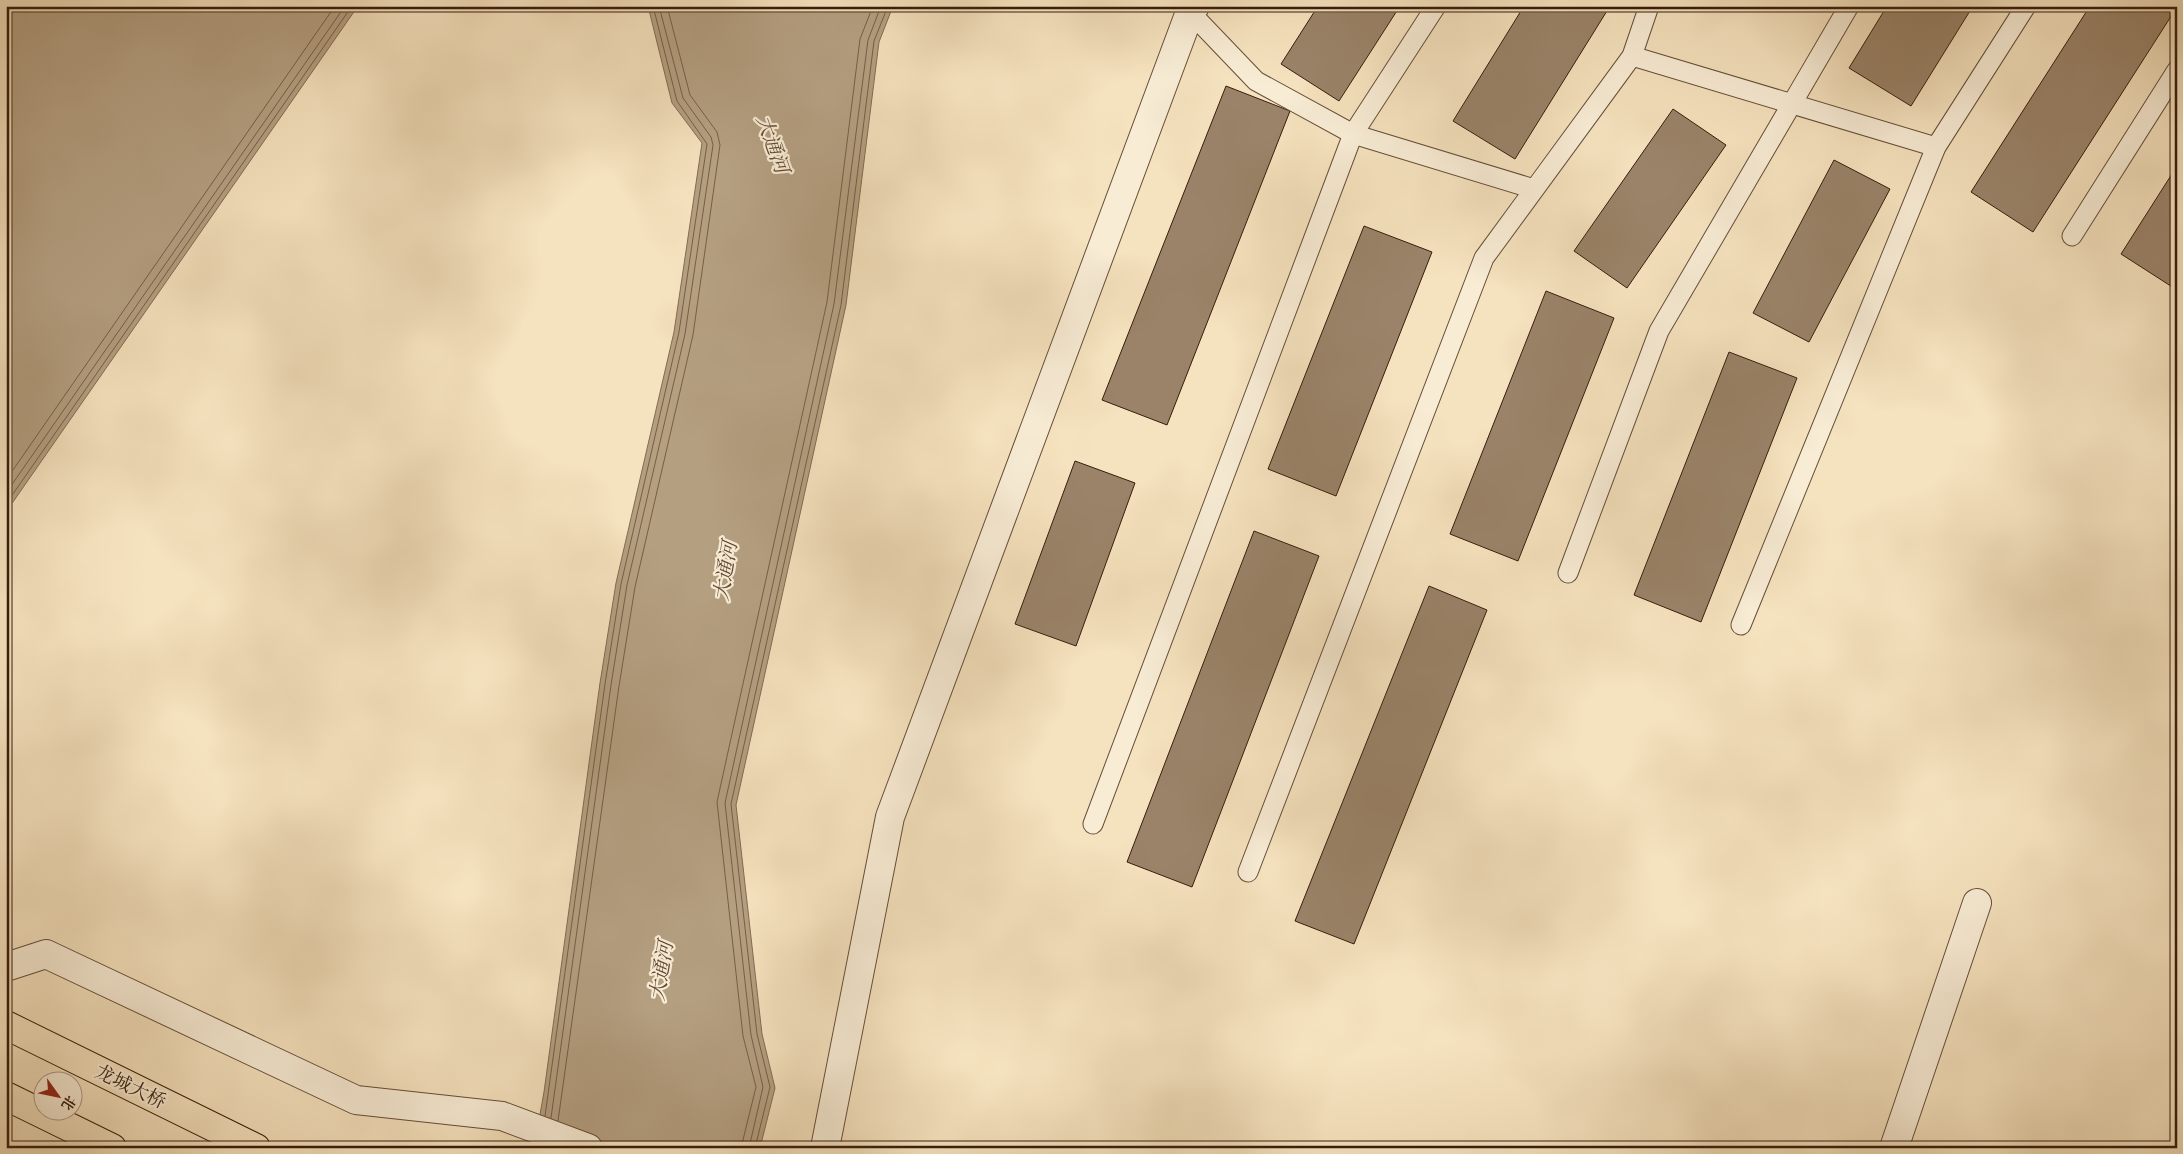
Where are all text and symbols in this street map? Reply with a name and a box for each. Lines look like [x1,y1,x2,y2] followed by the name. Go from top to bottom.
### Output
[750,112,795,180] water label: 大通河
[709,537,744,603] water label: 大通河
[645,937,680,1003] water label: 大通河
[91,1059,170,1114] street label: 龙城大桥
[32,1072,82,1122] north arrow
[57,1092,79,1113] text: 北

